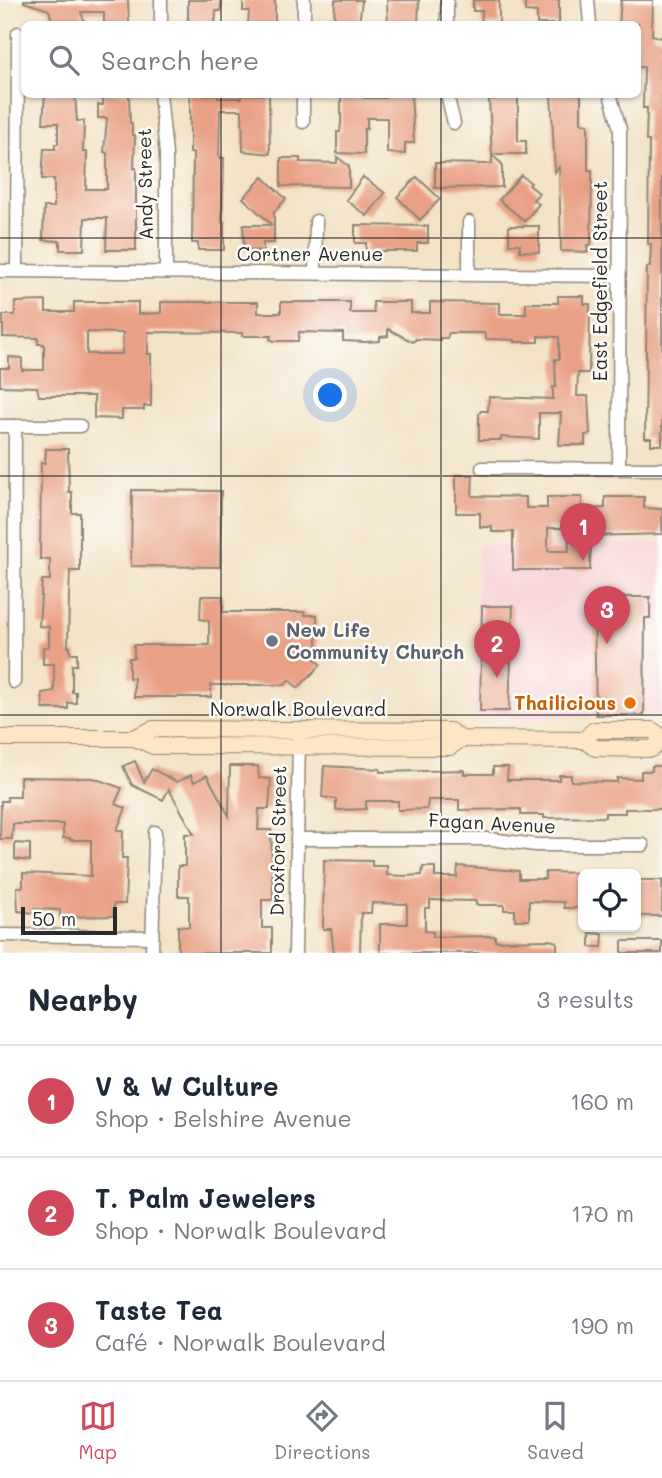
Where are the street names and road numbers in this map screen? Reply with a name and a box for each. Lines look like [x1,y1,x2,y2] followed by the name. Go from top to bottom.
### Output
[131,128,158,240] street label: Andy Street
[587,181,612,381] street label: East Edgefield Street
[237,241,383,266] street label: Cortner Avenue
[210,696,386,721] street label: Norwalk Boulevard
[264,766,291,916] street label: Droxford Street
[428,807,556,838] street label: Fagan Avenue

